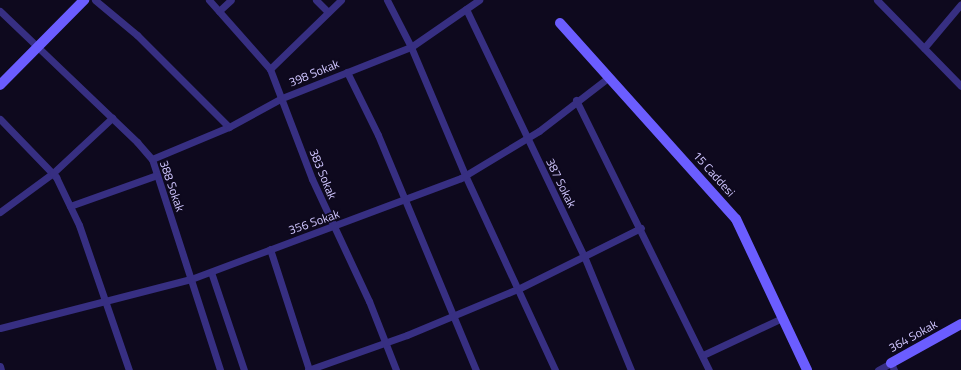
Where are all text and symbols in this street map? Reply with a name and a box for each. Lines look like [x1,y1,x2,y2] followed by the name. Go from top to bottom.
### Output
[287,56,341,90] street label: 398 Sokak
[306,147,340,201] street label: 383 Sokak
[690,149,738,199] street label: 15 Caddesi
[543,156,579,210] street label: 387 Sokak
[157,159,187,213] street label: 388 Sokak
[287,207,341,237] street label: 356 Sokak
[886,317,940,355] street label: 364 Sokak

